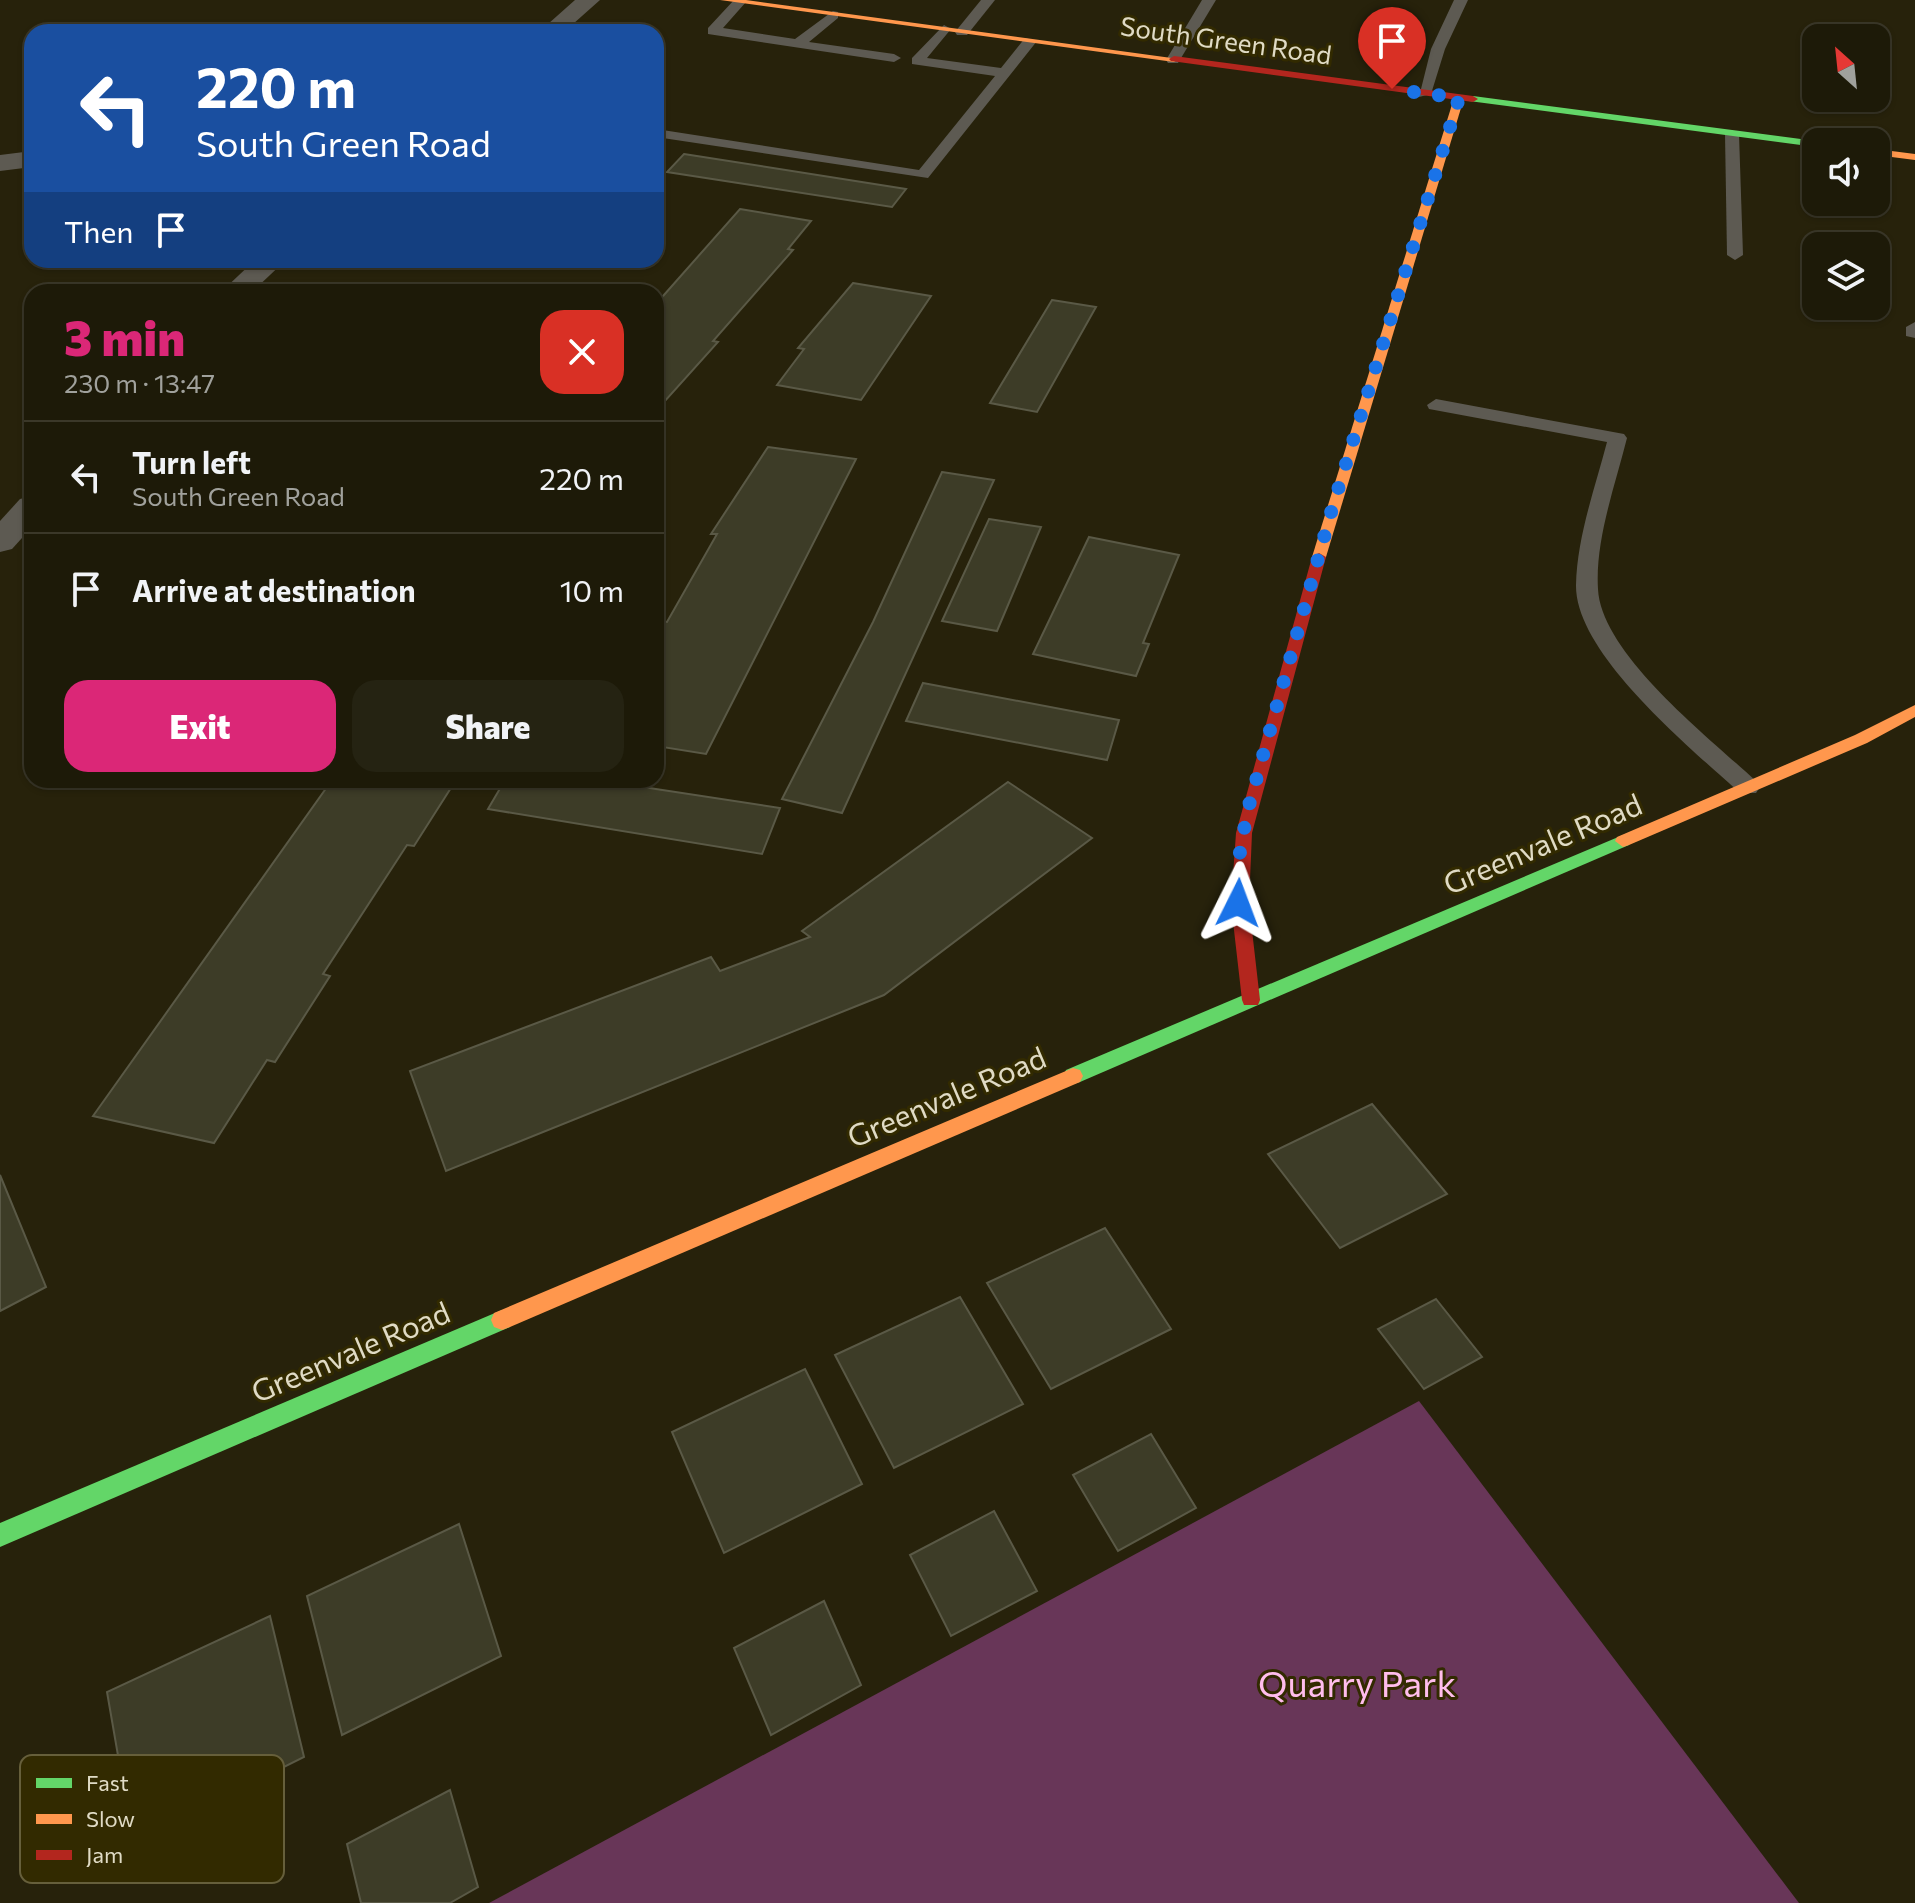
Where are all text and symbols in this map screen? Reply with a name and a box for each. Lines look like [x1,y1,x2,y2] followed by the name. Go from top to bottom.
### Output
[1358,7,1426,89] pin
[1119,9,1334,70] street label: South Green Road
[1370,19,1414,63] icon: arrive
[1802,24,1890,112] north arrow
[1802,24,1890,320] map controls
[196,51,356,120] text: 220 m
[64,56,168,160] icon: left
[196,120,491,164] text: South Green Road
[1802,128,1890,216] button: sound
[149,208,193,252] icon: arrive
[64,212,133,249] text: Then
[1802,232,1890,320] button: layers
[64,307,185,366] text: 3 min
[540,310,624,394] button: close
[64,367,215,398] text: 230 m · 13:47
[132,443,251,480] text: Turn left
[64,455,108,499] icon: left
[539,459,624,496] text: 220 m
[132,480,345,511] text: South Green Road
[64,567,108,611] icon: arrive
[132,571,416,608] text: Arrive at destination
[560,571,624,608] text: 10 m
[64,680,336,772] button: Exit
[352,680,624,772] button: Share
[1437,784,1647,901] street label: Greenvale Road
[1196,861,1280,945] position arrow
[841,1037,1051,1154] street label: Greenvale Road
[245,1292,455,1409] street label: Greenvale Road
[1258,1660,1456,1704] park label: Quarry Park
[20,1755,284,1883] legend
[86,1769,129,1796] text: Fast
[86,1805,135,1832] text: Slow
[86,1841,123,1868] text: Jam

